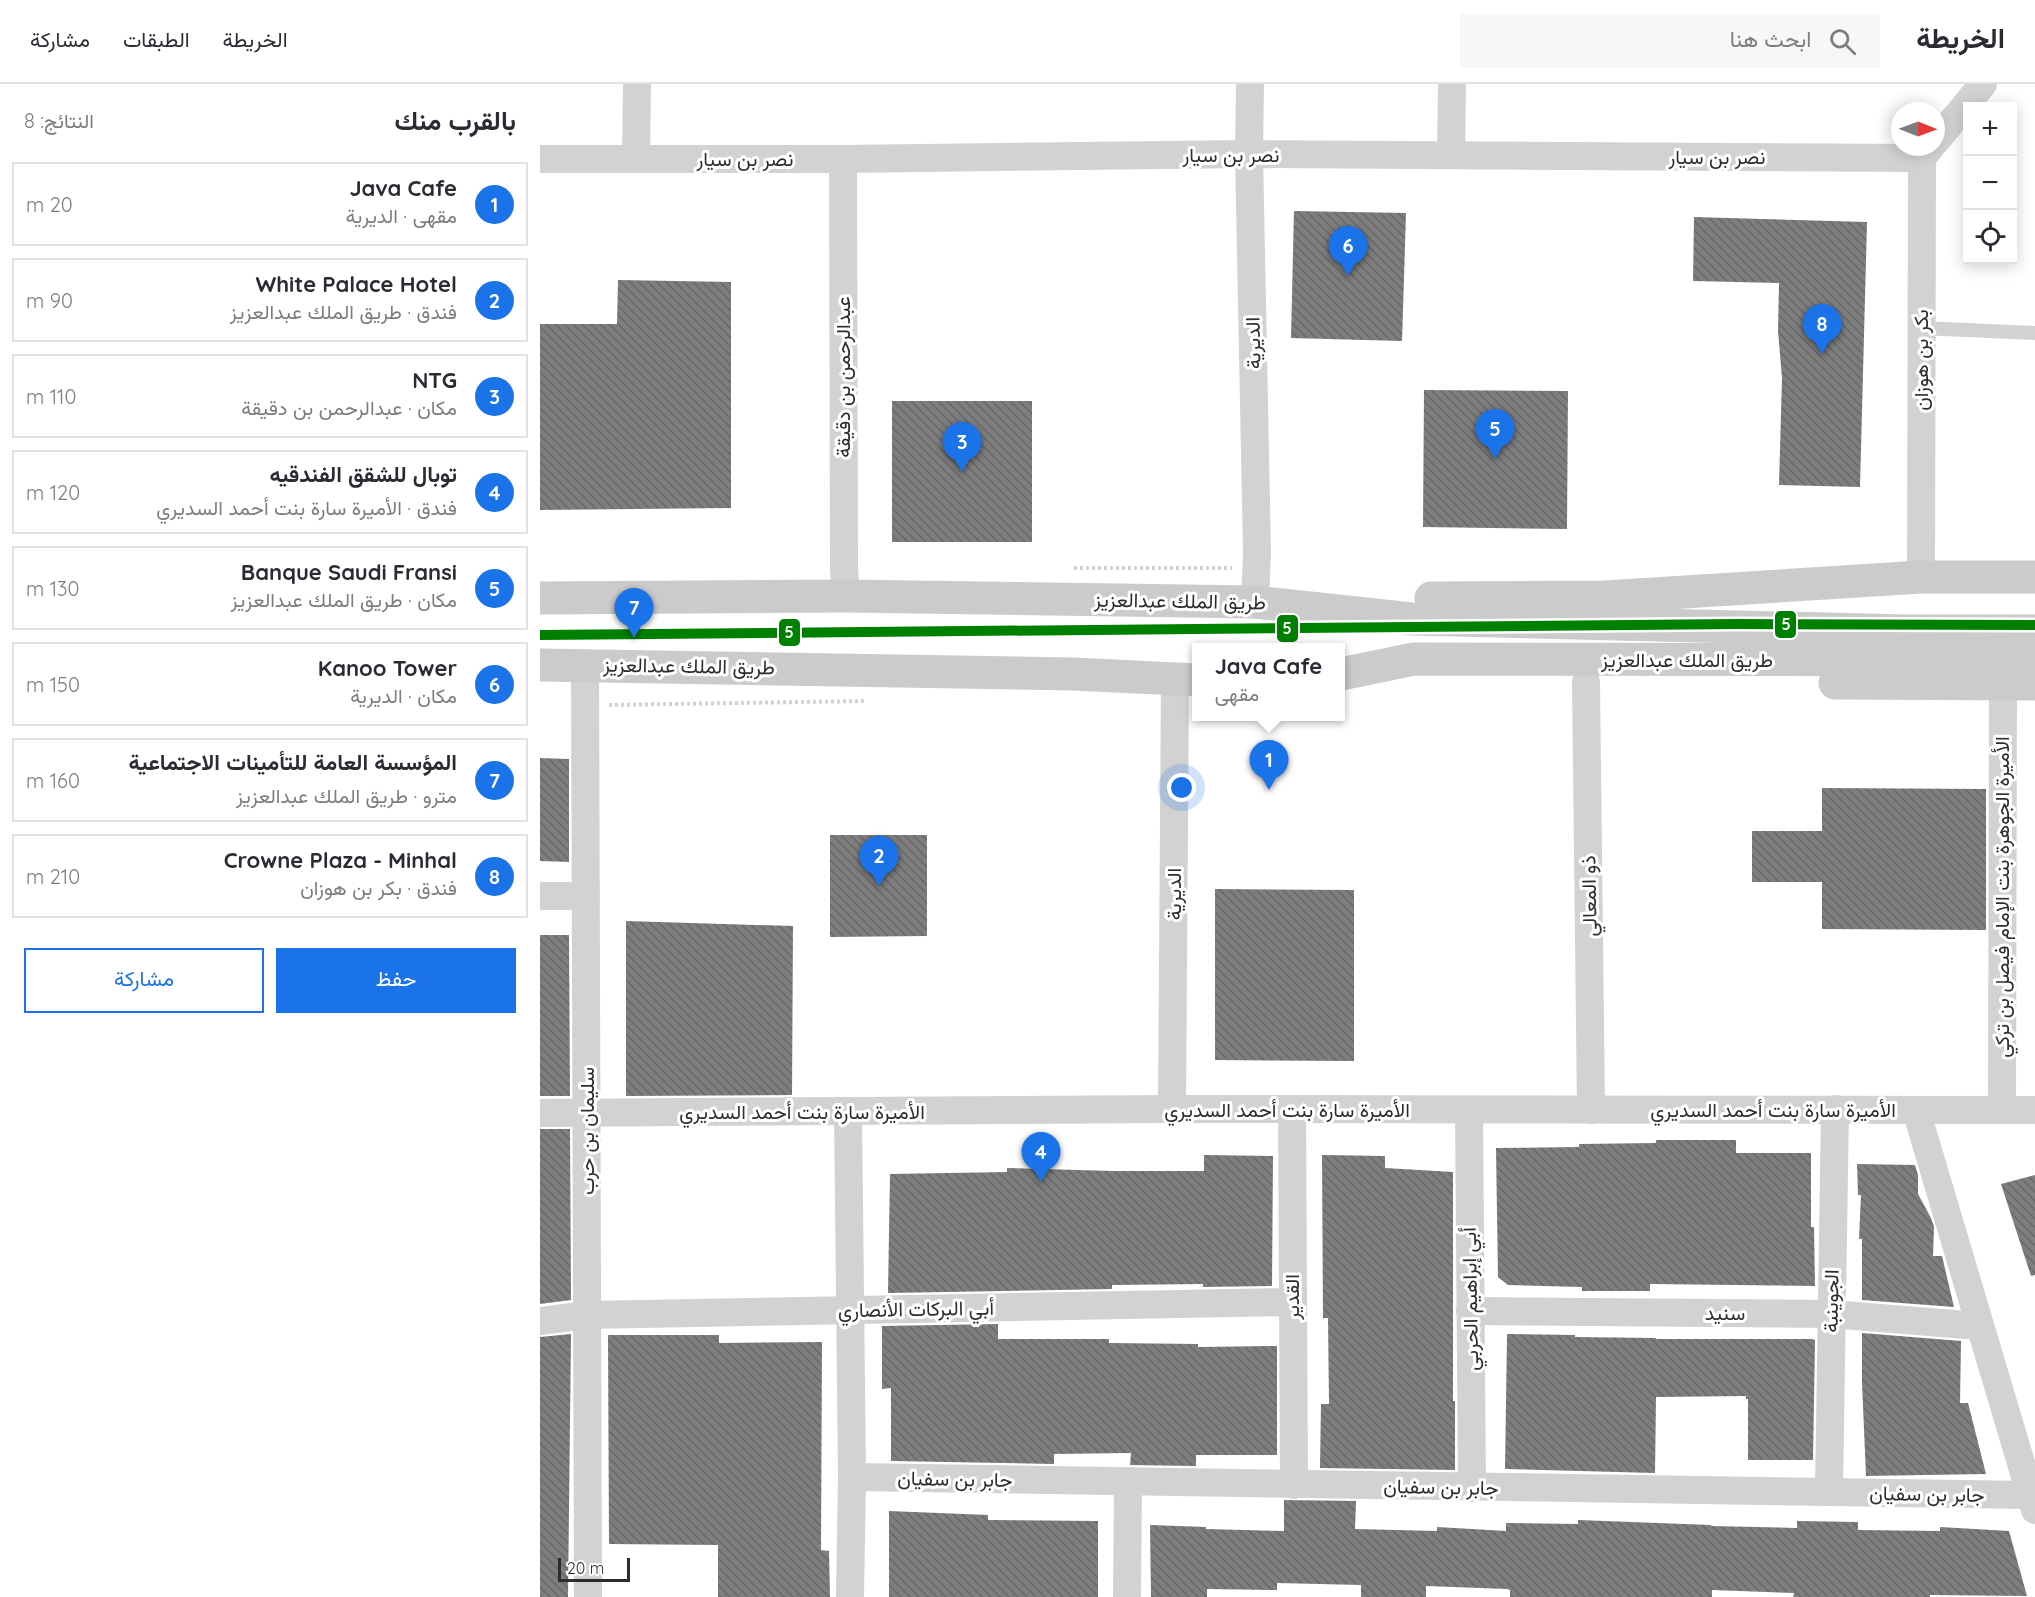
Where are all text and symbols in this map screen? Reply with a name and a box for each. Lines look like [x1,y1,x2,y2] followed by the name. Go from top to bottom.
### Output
[1460,14,1880,68] search box
[1916,20,2005,55] text: الخريطة
[1730,25,1811,53] text: ابحث هنا
[1826,25,1859,58] icon: search
[30,26,90,52] text: مشاركة
[123,26,190,52] text: الطبقات
[223,26,288,52] text: الخريطة
[1891,102,1945,156] north arrow
[1963,102,2017,264] map controls
[1963,102,2017,156] button: +
[395,104,516,137] text: بالقرب منك
[24,108,94,133] text: النتائج: 8
[1182,142,1279,168] street label: نصر بن سيار
[1668,144,1765,170] street label: نصر بن سيار
[696,146,793,172] street label: نصر بن سيار
[1963,156,2017,210] button: −
[349,174,457,202] text: Java Cafe
[26,192,73,217] text: 20 m
[491,192,498,217] text: 1
[346,203,457,228] text: مقهى · الديرية
[1963,210,2017,264] button: locate
[1328,226,1368,276] pin: 6
[255,270,457,298] text: White Palace Hotel
[26,288,73,313] text: 90 m
[489,288,500,313] text: 2
[830,296,856,458] street label: عبدالرحمن بن دقيقة
[230,299,457,324] text: فندق · طريق الملك عبدالعزيز
[1802,304,1842,354] pin: 8
[1908,309,1934,411] street label: بكر بن هوزان
[1240,317,1266,369] street label: الديرية
[412,366,457,394] text: NTG
[26,384,76,409] text: 110 m
[489,384,500,409] text: 3
[241,395,457,420] text: مكان · عبدالرحمن بن دقيقة
[1476,410,1514,459] pin: 5
[942,422,982,472] pin: 3
[269,460,457,488] text: توبال للشقق الفندقيه
[26,480,80,505] text: 120 m
[489,480,500,505] text: 4
[156,495,457,520] text: فندق · الأميرة سارة بنت أحمد السديري
[241,558,457,586] text: Banque Saudi Fransi
[26,576,80,601] text: 130 m
[489,576,500,601] text: 5
[1093,586,1266,615] street label: طريق الملك عبدالعزيز
[231,587,457,612] text: مكان · طريق الملك عبدالعزيز
[614,588,653,638] pin: 7
[1774,610,1797,639] line badge: 5
[1276,614,1299,643] line badge: 5
[1781,614,1791,634] text: 5
[778,618,801,647] line badge: 5
[1282,618,1292,638] text: 5
[784,622,794,642] text: 5
[1192,643,1345,721] popup
[1600,647,1773,673] street label: طريق الملك عبدالعزيز
[602,651,775,680] street label: طريق الملك عبدالعزيز
[1215,652,1322,680] text: Java Cafe
[318,654,457,682] text: Kanoo Tower
[26,672,80,697] text: 150 m
[489,672,500,697] text: 6
[1215,681,1259,706] text: مقهى
[350,683,457,708] text: مكان · الديرية
[1989,736,2019,1058] street label: الأميرة الجوهرة بنت الإمام فيصل بن تركي
[1250,740,1288,790] pin: 1
[129,748,457,776] text: المؤسسة العامة للتأمينات الاجتماعية
[26,768,80,793] text: 160 m
[489,768,500,793] text: 7
[1167,773,1196,802] your location
[236,783,457,808] text: مترو · طريق الملك عبدالعزيز
[860,836,898,886] pin: 2
[224,846,457,874] text: Crowne Plaza - Minhal
[1575,855,1607,937] street label: ذو المعالي
[26,864,80,889] text: 210 m
[489,864,500,889] text: 8
[1161,868,1187,920] street label: الديرية
[300,875,457,900] text: فندق · بكر بن هوزان
[24,948,264,1013] button: مشاركة
[276,948,516,1013] button: حفظ
[574,1067,600,1195] street label: سليمان بن حرب
[1164,1097,1410,1127] street label: الأميرة سارة بنت أحمد السديري
[1650,1097,1896,1127] street label: الأميرة سارة بنت أحمد السديري
[679,1099,925,1129] street label: الأميرة سارة بنت أحمد السديري
[1022,1132,1060,1182] pin: 4
[1456,1227,1488,1371] street label: أبي إبراهيم الحربي
[1817,1269,1845,1333] street label: الجوينبة
[1279,1274,1305,1321] street label: القدير
[838,1295,995,1327] street label: أبي البركات الأنصاري
[1705,1300,1745,1325] street label: سنيد
[897,1465,1013,1493] street label: جابر بن سفيان
[1383,1473,1499,1501] street label: جابر بن سفيان
[1869,1480,1985,1508] street label: جابر بن سفيان
[558,1555,630,1582] scale bar
[567,1558,604,1578] text: 20 m

